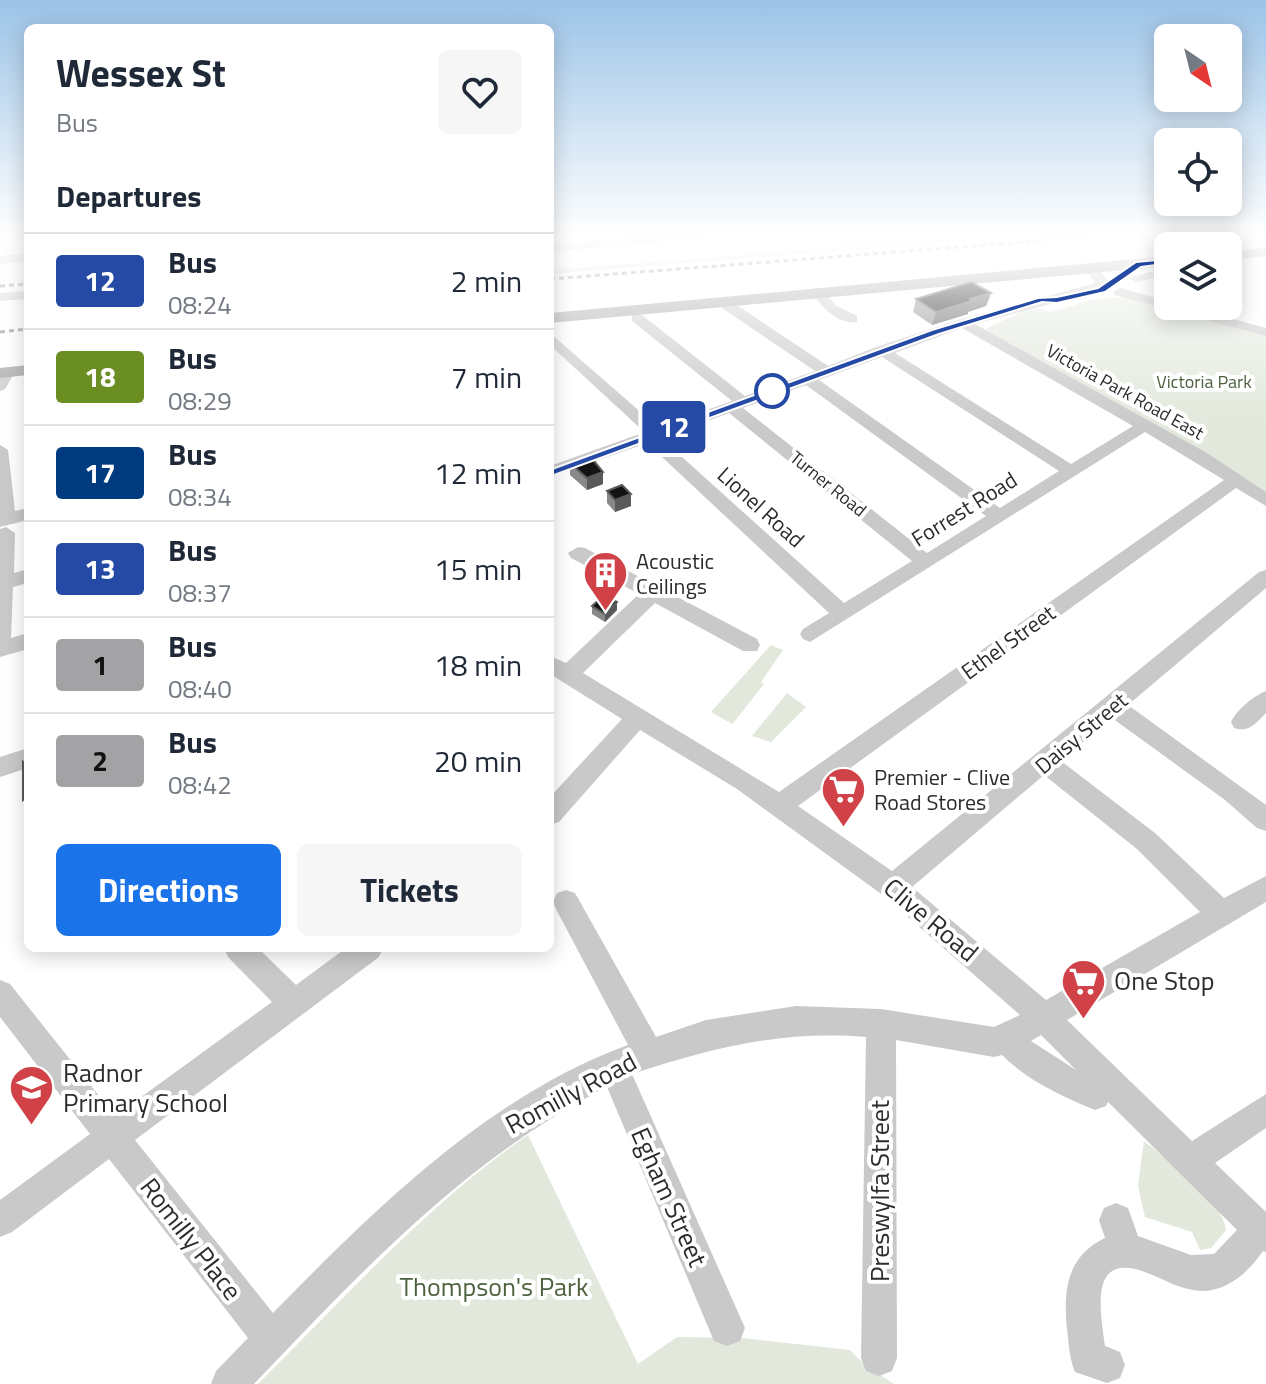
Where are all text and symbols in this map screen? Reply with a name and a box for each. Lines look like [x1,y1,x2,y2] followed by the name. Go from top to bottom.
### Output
[1154,24,1242,112] north arrow
[1154,24,1242,320] map controls
[56,44,226,102] text: Wessex St
[438,50,522,134] button: heart
[56,103,98,142] text: Bus
[1154,128,1242,216] button: locate
[56,173,201,219] text: Departures
[1154,232,1242,320] button: layers
[168,239,217,285] text: Bus
[451,258,522,304] text: 2 min
[84,259,116,302] text: 12
[168,285,232,324] text: 08:24
[168,335,217,381] text: Bus
[1042,337,1209,446] street label: Victoria Park Road East
[451,354,522,400] text: 7 min
[84,355,116,398] text: 18
[1156,368,1252,395] park label: Victoria Park
[755,374,789,408] unlabelled marker
[168,381,232,420] text: 08:29
[638,401,710,453] line badge: 12
[658,405,690,448] text: 12
[168,431,217,477] text: Bus
[784,444,872,523] street label: Turner Road
[434,450,522,496] text: 12 min
[84,451,116,494] text: 17
[710,458,812,556] street label: Lionel Road
[904,463,1024,555] street label: Forrest Road
[168,477,232,516] text: 08:34
[168,527,217,573] text: Bus
[636,544,714,603] place label: Acoustic Ceilings
[434,546,522,592] text: 15 min
[84,547,116,590] text: 13
[581,550,629,613] building icon: Acoustic Ceilings
[168,573,232,612] text: 08:37
[954,596,1062,688] street label: Ethel Street
[168,623,217,669] text: Bus
[434,642,522,688] text: 18 min
[92,643,108,686] text: 1
[168,669,232,708] text: 08:40
[1027,684,1135,782] street label: Daisy Street
[168,719,217,765] text: Bus
[434,738,522,784] text: 20 min
[92,739,108,782] text: 2
[874,760,1010,819] place label: Premier - Clive Road Stores
[168,765,232,804] text: 08:42
[819,766,867,829] supermarket icon: Premier - Clive Road Stores
[56,844,281,936] button: Directions
[297,844,522,936] button: Tickets
[875,868,987,971] street label: Clive Road
[1059,957,1107,1020] supermarket icon: One Stop
[1114,961,1214,1000] place label: One Stop
[498,1042,643,1143] street label: Romilly Road
[63,1053,228,1122] place label: Radnor Primary School
[8,1064,56,1127] school or university icon: Radnor Primary School
[860,1100,899,1282] street label: Preswylfa Street
[621,1121,718,1273] street label: Egham Street
[131,1169,252,1308] street label: Romilly Place
[399,1267,589,1306] park label: Thompson's Park

